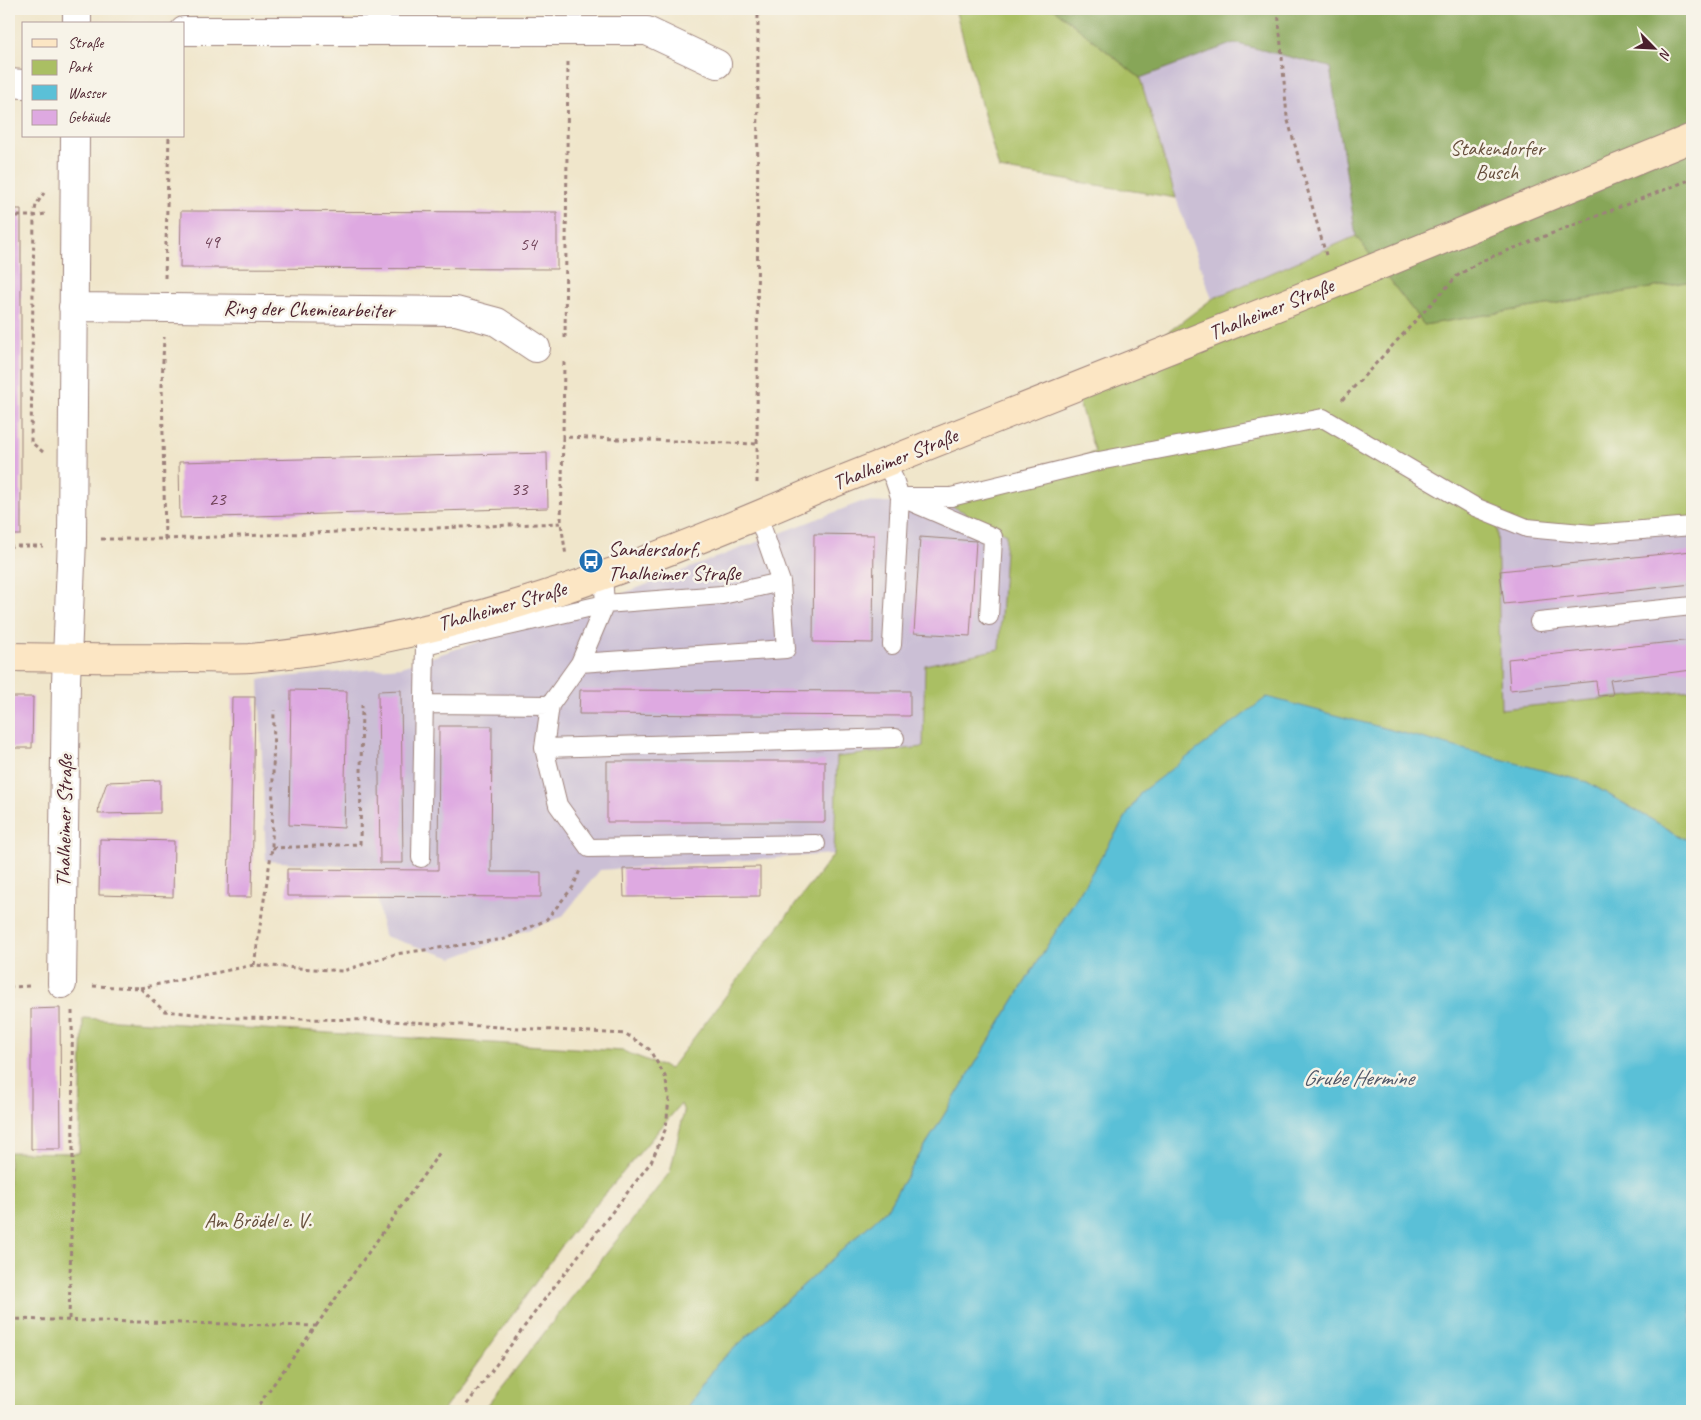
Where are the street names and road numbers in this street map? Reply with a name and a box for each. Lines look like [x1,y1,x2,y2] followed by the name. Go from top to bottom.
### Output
[1205,271,1339,346] street label: Thalheimer Straße
[223,295,397,324] street label: Ring der Chemiearbeiter
[829,421,963,496] street label: Thalheimer Straße
[435,575,571,637] street label: Thalheimer Straße
[50,752,78,887] street label: Thalheimer Straße

